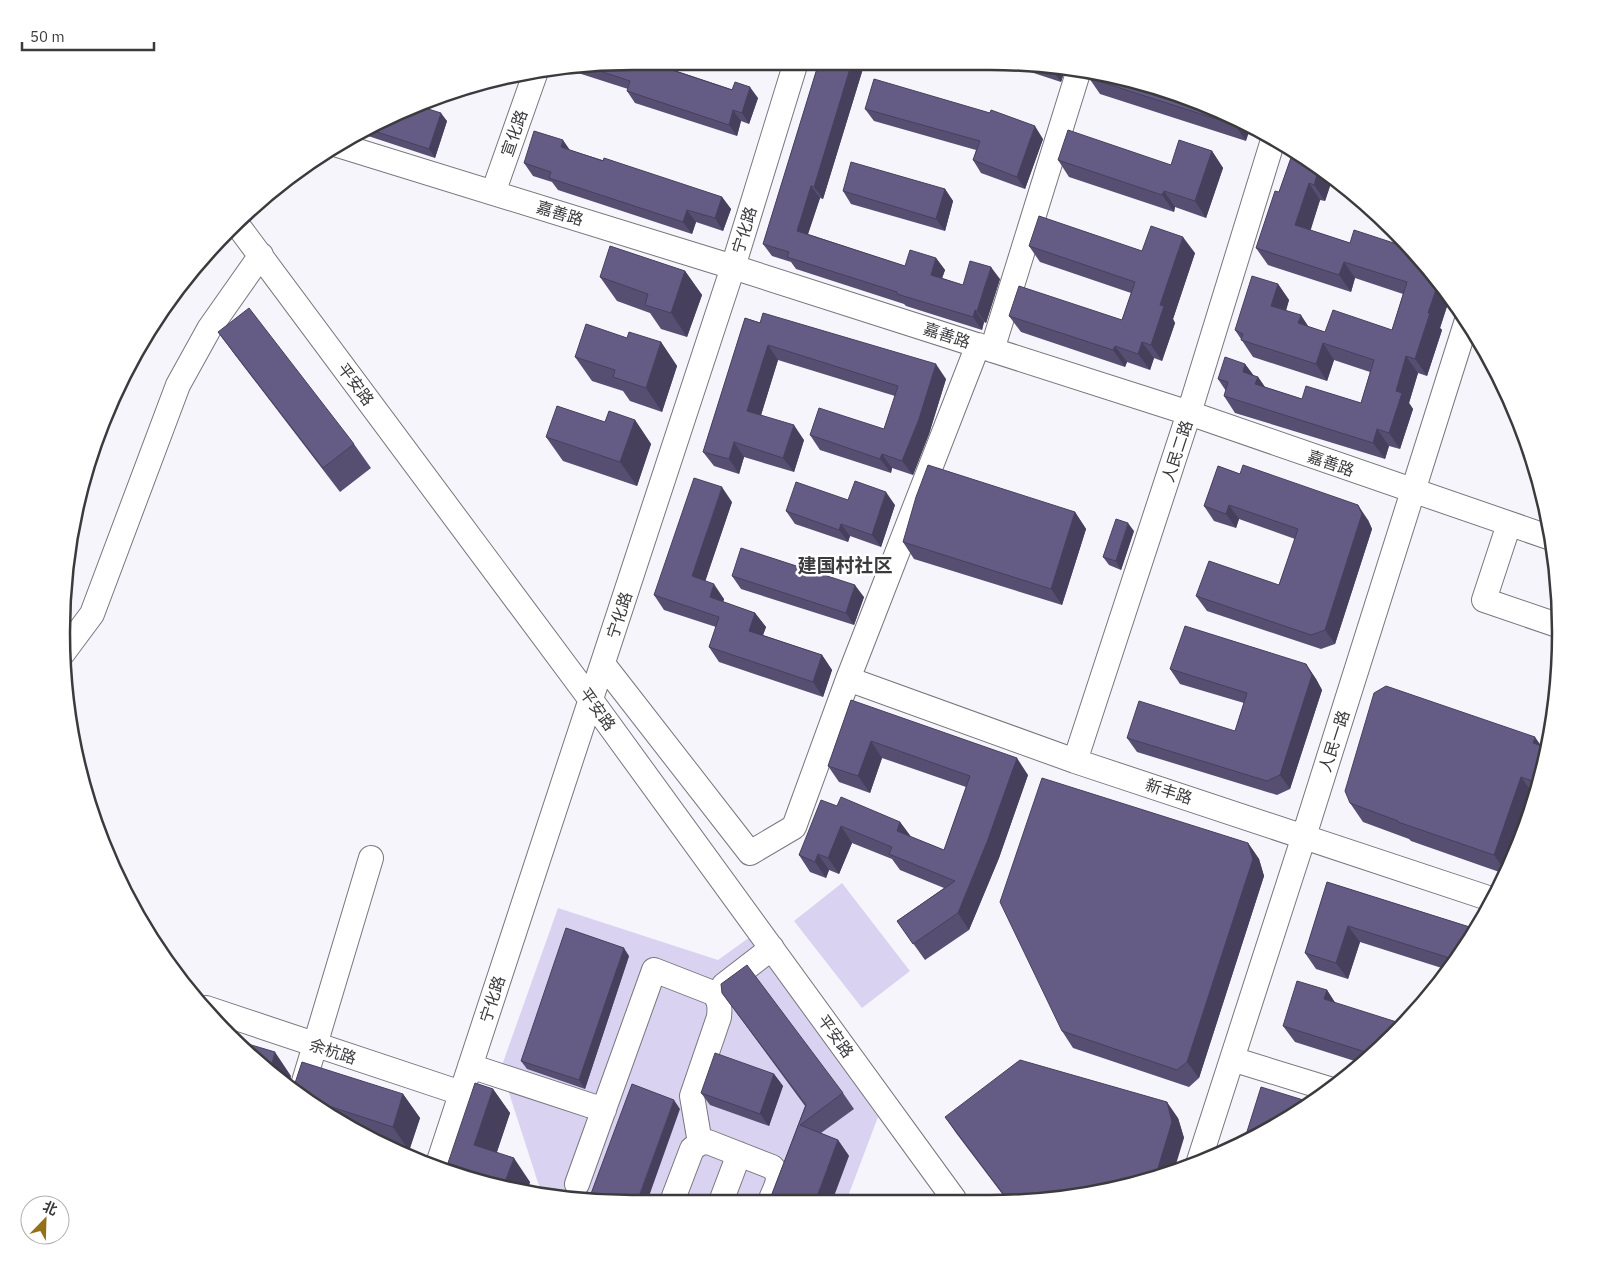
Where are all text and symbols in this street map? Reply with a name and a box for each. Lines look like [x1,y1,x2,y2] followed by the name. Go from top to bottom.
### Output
[22,20,155,52] scale bar
[30,27,65,46] text: 50 m
[497,107,531,159] street label: 宣化路
[534,196,586,230] street label: 嘉善路
[727,204,761,256] street label: 宁化路
[921,318,973,352] street label: 嘉善路
[334,359,378,409] street label: 平安路
[1158,417,1196,485] street label: 人民二路
[1305,446,1357,480] street label: 嘉善路
[797,553,893,577] district label: 建国村社区
[602,589,636,641] street label: 宁化路
[576,684,620,734] street label: 平安路
[1315,707,1353,775] street label: 人民一路
[1143,774,1195,808] street label: 新丰路
[475,973,509,1025] street label: 宁化路
[814,1011,858,1061] street label: 平安路
[307,1034,359,1068] street label: 余杭路
[20,1195,70,1245] north arrow
[40,1197,60,1219] text: 北

